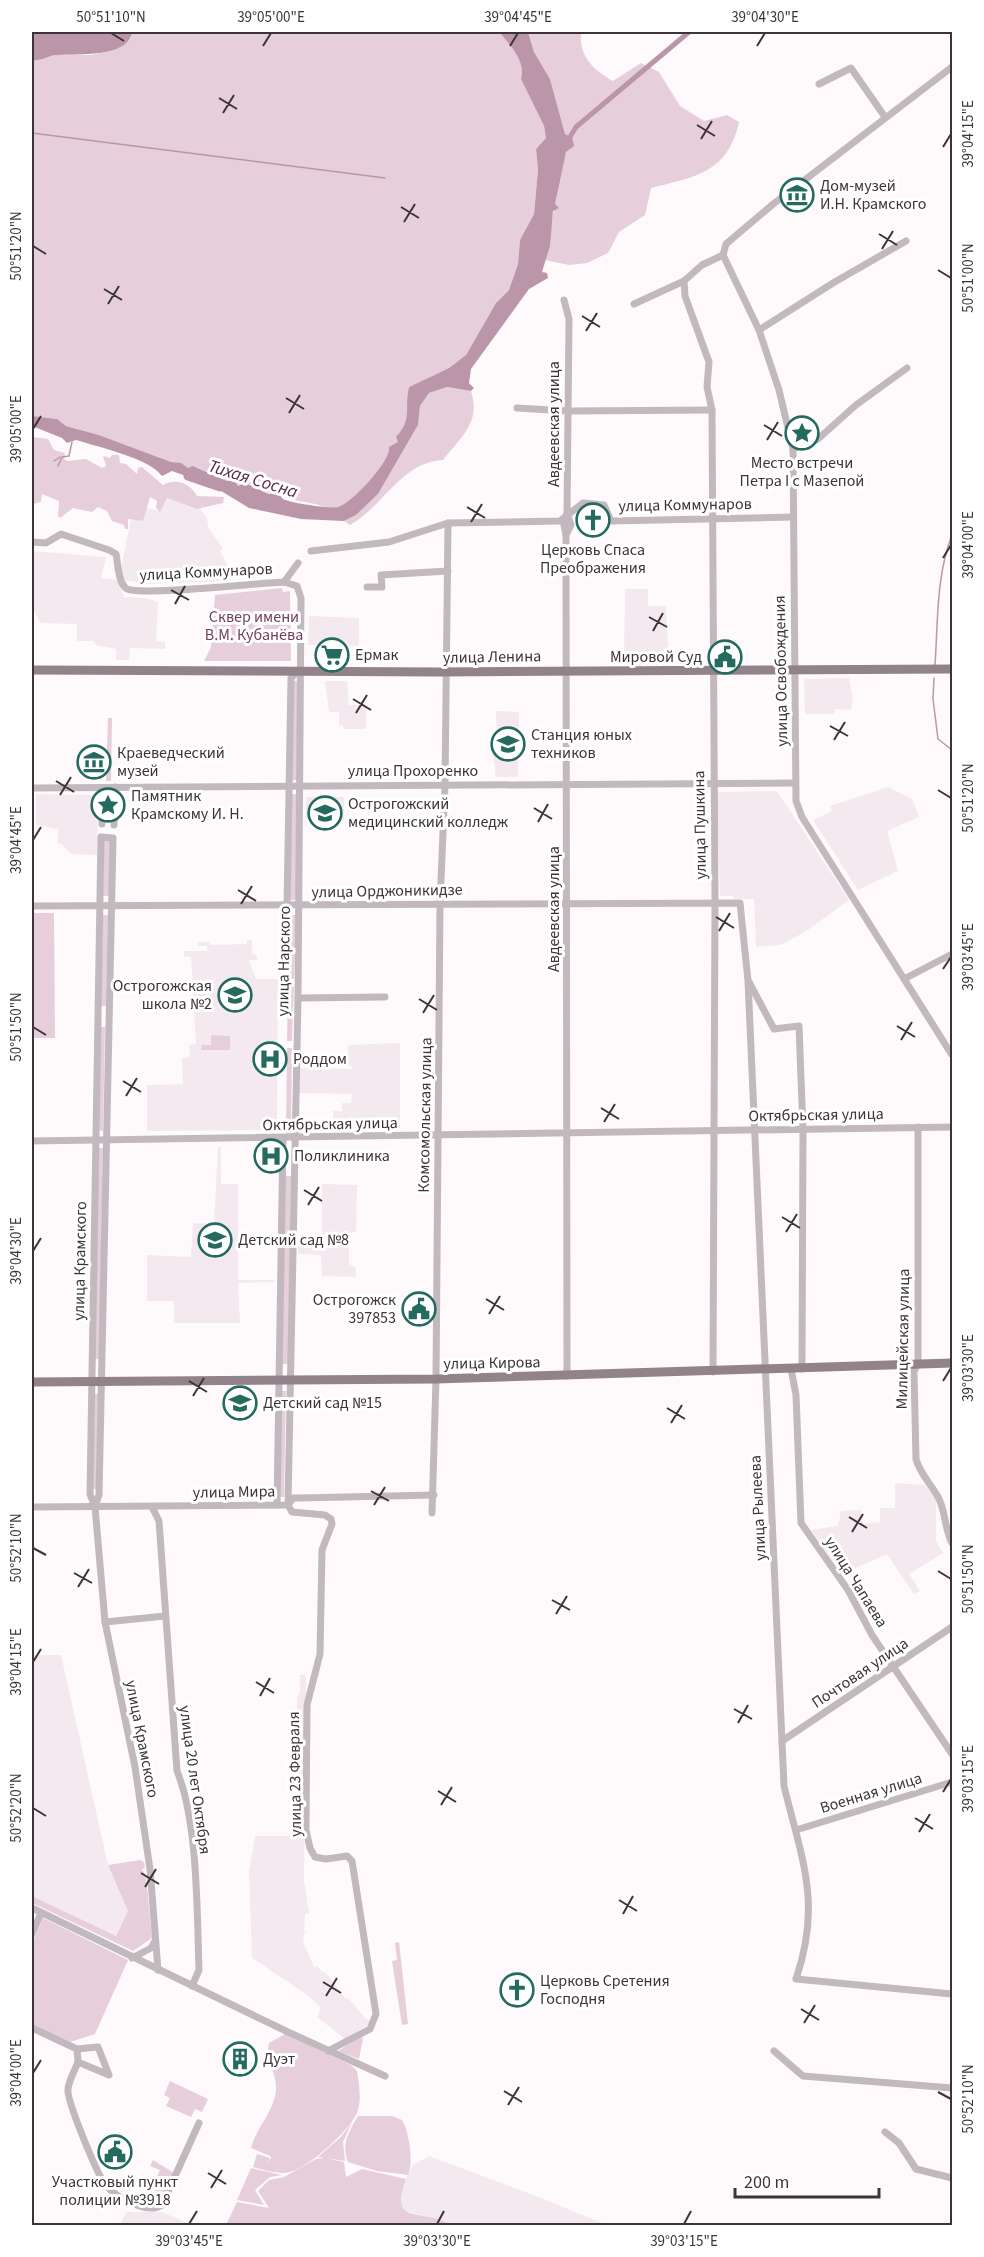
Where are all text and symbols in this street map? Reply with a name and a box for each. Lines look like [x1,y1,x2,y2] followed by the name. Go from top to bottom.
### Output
[76,7,146,28] text: 50°51'10"N
[237,7,305,28] text: 39°05'00"E
[484,7,552,28] text: 39°04'45"E
[731,7,799,28] text: 39°04'30"E
[958,100,979,168] text: 39°04'15"E
[820,175,926,215] place label: Дом-музей И.Н. Крамского
[779,177,815,213] museum icon: Дом-музей И.Н. Крамского
[6,211,27,281] text: 50°51'20"N
[958,243,979,313] text: 50°51'00"N
[543,361,565,487] street label: Авдеевская улица
[6,395,27,463] text: 39°05'00"E
[784,415,820,451] place icon: Место встречи Петра I с Мазепой
[740,452,864,492] place label: Место встречи Петра I с Мазепой
[205,454,301,505] water label: Тихая Сосна
[618,493,752,517] street label: улица Коммунаров
[575,502,611,538] church icon: Церковь Спаса Преображения
[958,511,979,579] text: 39°04'00"E
[540,539,646,579] place label: Церковь Спаса Преображения
[139,558,273,586] street label: улица Коммунаров
[769,595,793,747] street label: улица Освобождения
[205,606,303,646] park label: Сквер имени В.М. Кубанёва
[314,637,350,673] supermarket icon: Ермак
[707,639,743,675] public building icon: Мировой Суд
[355,644,399,666] place label: Ермак
[443,645,541,669] street label: улица Ленина
[610,646,702,668] place label: Мировой Суд
[531,724,632,764] place label: Станция юных техников
[490,726,526,762] school or university icon: Станция юных техников
[117,742,225,782] place label: Краеведческий музей
[76,744,112,780] museum icon: Краеведческий музей
[348,760,478,782] street label: улица Прохоренко
[958,763,979,833] text: 50°51'20"N
[688,770,712,880] street label: улица Пушкина
[131,785,244,825] place label: Памятник Крамскому И. Н.
[90,787,126,823] place icon: Памятник Крамскому И. Н.
[348,793,508,833] place label: Острогожский медицинский колледж
[307,795,343,831] school or university icon: Острогожский медицинский колледж
[6,806,27,874] text: 39°04'45"E
[543,846,565,972] street label: Авдеевская улица
[311,879,463,903] street label: улица Орджоникидзе
[272,905,296,1017] street label: улица Нарского
[958,923,979,991] text: 39°03'45"E
[113,975,212,1015] place label: Острогожская школа №2
[217,977,253,1013] school or university icon: Острогожская школа №2
[6,992,27,1062] text: 50°51'50"N
[413,1037,437,1193] street label: Комсомольская улица
[252,1041,288,1077] hospital icon: Роддом
[293,1048,347,1070] place label: Роддом
[748,1103,884,1127] street label: Октябрьская улица
[262,1112,398,1136] street label: Октябрьская улица
[253,1138,289,1174] hospital icon: Поликлиника
[294,1145,390,1167] place label: Поликлиника
[68,1201,92,1321] street label: улица Крамского
[6,1217,27,1285] text: 39°04'30"E
[197,1222,233,1258] school or university icon: Детский сад №8
[238,1229,349,1251] place label: Детский сад №8
[891,1269,915,1409] street label: Милицейская улица
[313,1289,396,1329] place label: Острогожск 397853
[401,1291,437,1327] public building icon: Острогожск 397853
[958,1334,979,1402] text: 39°03'30"E
[443,1351,541,1375] street label: улица Кирова
[222,1385,258,1421] school or university icon: Детский сад №15
[263,1392,382,1414] place label: Детский сад №15
[744,1455,772,1561] street label: улица Рылеева
[193,1480,275,1504] street label: улица Мира
[6,1513,27,1583] text: 50°52'10"N
[819,1532,893,1632] street label: улица Чапаева
[958,1544,979,1614] text: 50°51'50"N
[6,1628,27,1696] text: 39°04'15"E
[807,1632,913,1714] street label: Почтовая улица
[120,1678,164,1800] street label: улица Крамского
[174,1704,216,1856] street label: улица 20 лет Октября
[283,1711,307,1837] street label: улица 23 Февраля
[958,1745,979,1813] text: 39°03'15"E
[817,1767,925,1819] street label: Военная улица
[6,1773,27,1843] text: 50°52'20"N
[540,1970,670,2010] place label: Церковь Сретения Господня
[499,1972,535,2008] church icon: Церковь Сретения Господня
[6,2039,27,2107] text: 39°04'00"E
[222,2041,258,2077] building icon: Дуэт
[263,2048,295,2070] place label: Дуэт
[958,2064,979,2134] text: 50°52'10"N
[97,2134,133,2170] public building icon: Участковый пункт полиции №3918
[735,2161,879,2199] scale bar
[744,2170,789,2195] text: 200 m
[52,2171,178,2211] place label: Участковый пункт полиции №3918
[155,2231,223,2252] text: 39°03'45"E
[403,2231,471,2252] text: 39°03'30"E
[650,2231,718,2252] text: 39°03'15"E

